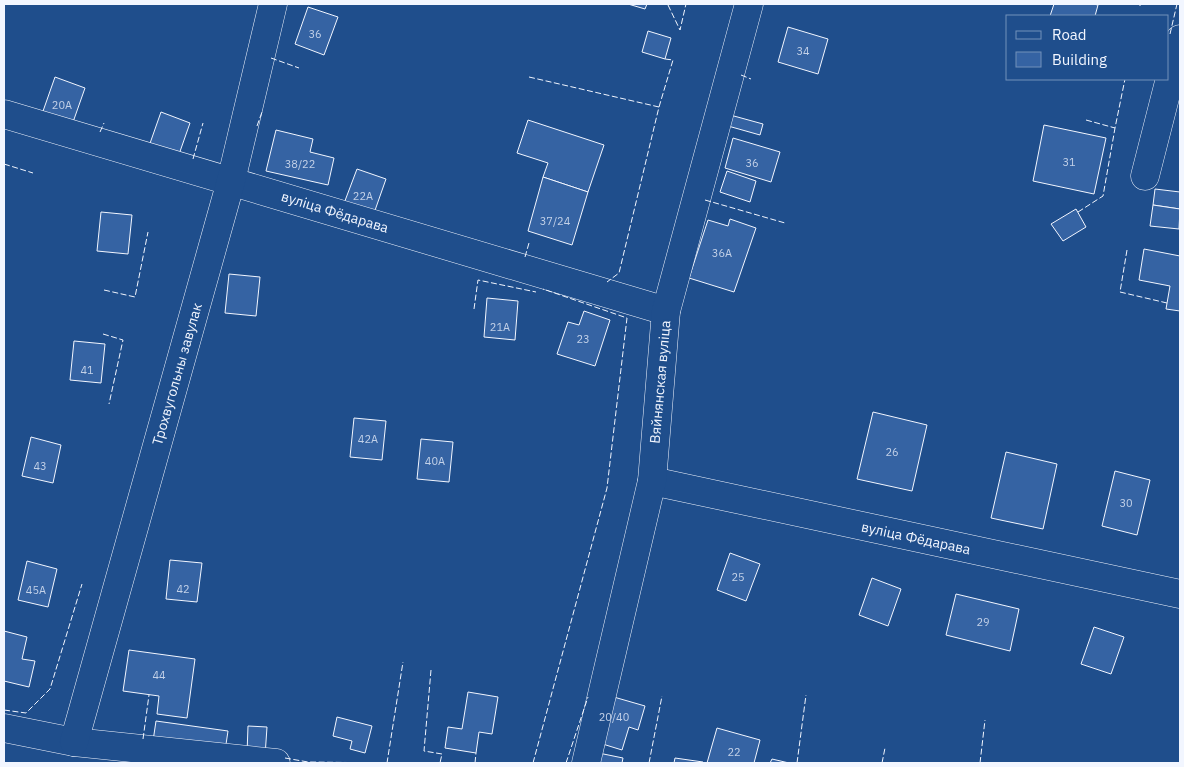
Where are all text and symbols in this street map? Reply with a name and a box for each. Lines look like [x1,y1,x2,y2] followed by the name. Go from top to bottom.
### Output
[1006,15,1169,80] legend
[1052,25,1087,44] text: Road
[308,27,322,41] house number: 36
[796,44,810,58] house number: 34
[1052,50,1107,69] text: Building
[52,98,72,112] house number: 20А
[1062,155,1076,169] house number: 31
[745,156,759,170] house number: 36
[285,157,315,171] house number: 38/22
[279,187,391,237] street label: вуліца Фёдарава
[353,189,373,203] house number: 22А
[540,214,571,228] house number: 37/24
[712,246,732,260] house number: 36А
[148,300,206,447] street label: Трохвугольны завулак
[646,319,674,444] street label: Вяйнянская вуліца
[490,320,510,334] house number: 21А
[576,332,590,346] house number: 23
[80,363,94,377] house number: 41
[358,432,378,446] house number: 42А
[885,445,899,459] house number: 26
[425,454,445,468] house number: 40А
[33,459,47,473] house number: 43
[1119,496,1133,510] house number: 30
[860,518,973,558] street label: вуліца Фёдарава
[731,570,745,584] house number: 25
[176,582,190,596] house number: 42
[26,583,46,597] house number: 45А
[976,615,990,629] house number: 29
[152,668,166,682] house number: 44
[599,710,629,724] house number: 20/40
[727,745,741,759] house number: 22

